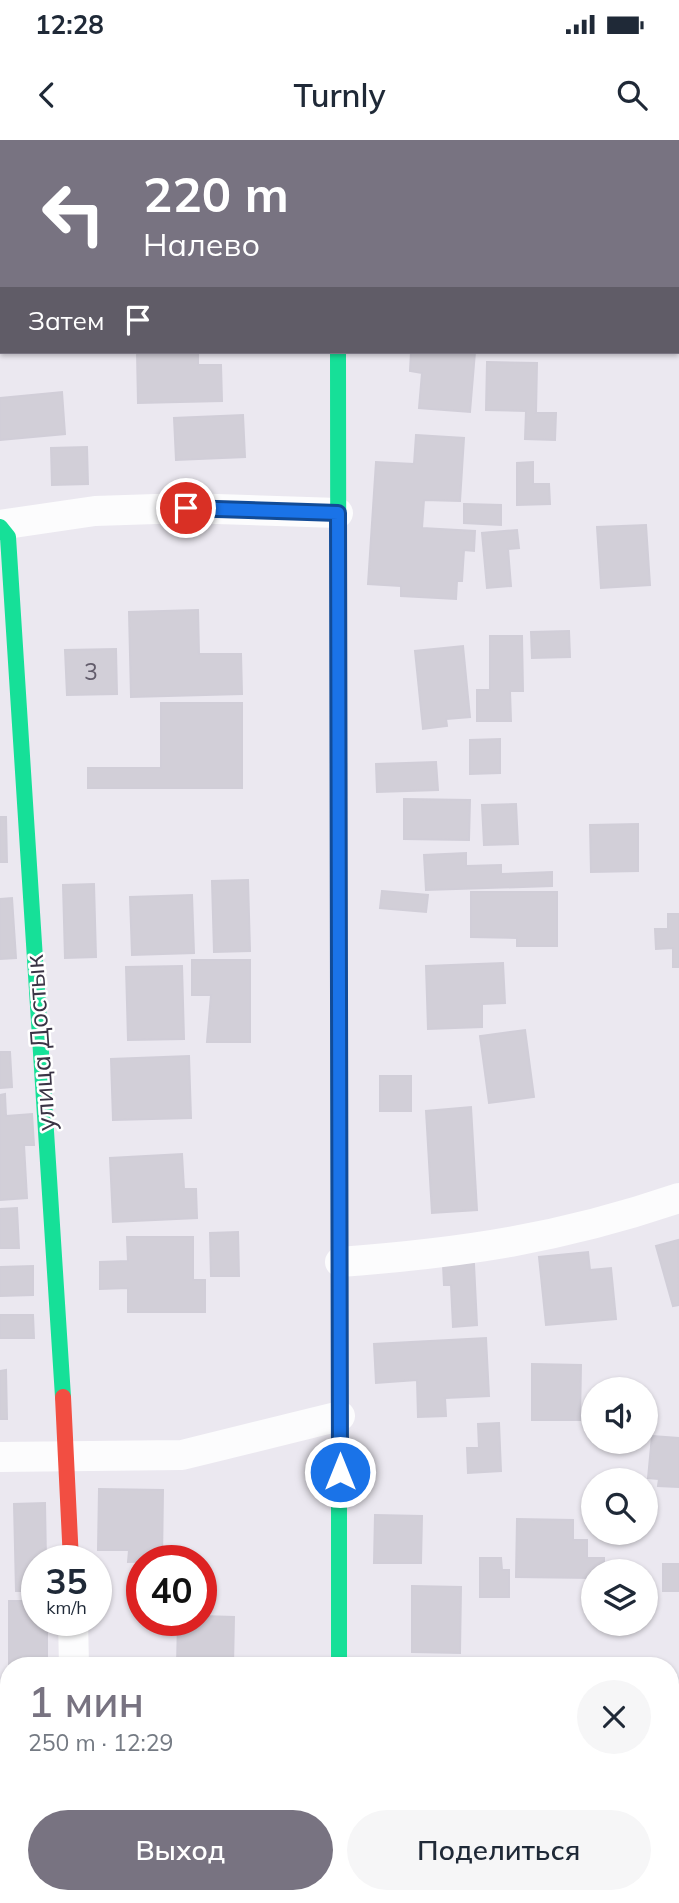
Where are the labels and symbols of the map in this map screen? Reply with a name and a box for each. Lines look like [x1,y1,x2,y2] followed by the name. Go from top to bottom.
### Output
[156,478,216,538] pin
[84,657,98,686] house number: 3
[17,954,62,1132] street label: улица Достык
[303,1435,377,1509] position arrow
[126,1545,217,1636] speed limit sign: 40

